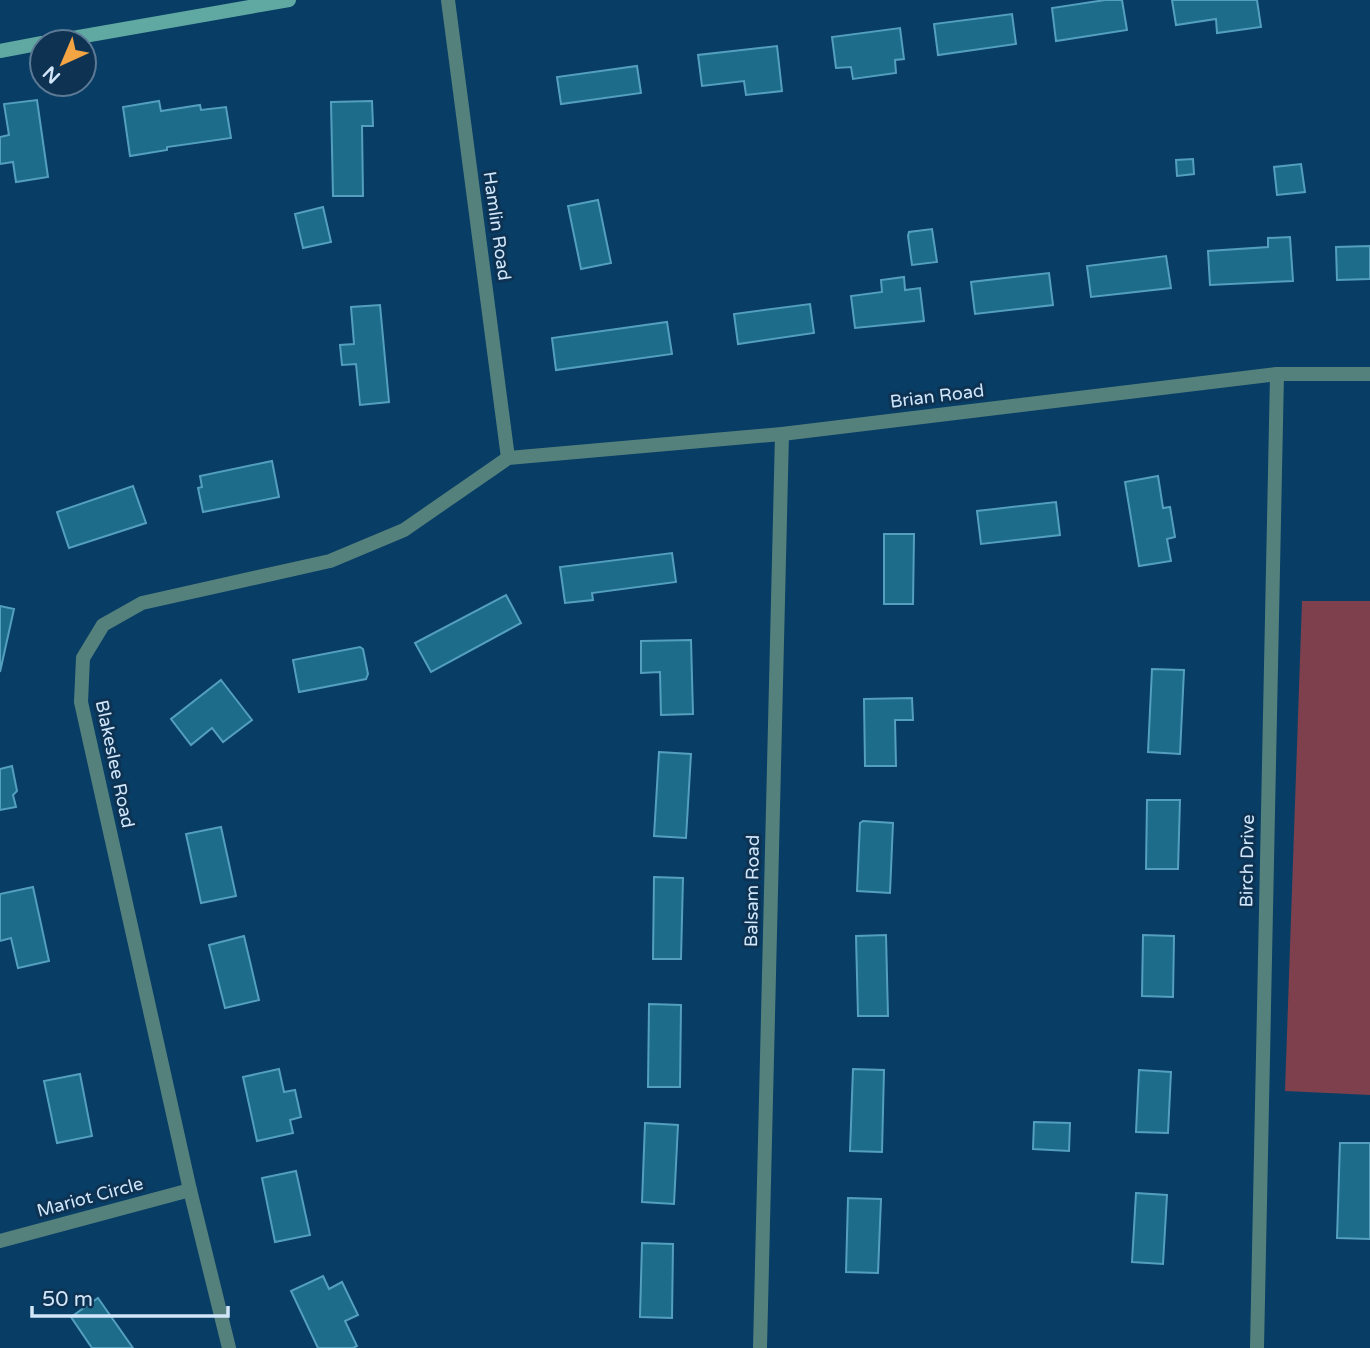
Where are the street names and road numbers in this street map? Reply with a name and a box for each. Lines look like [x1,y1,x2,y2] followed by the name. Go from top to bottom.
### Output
[478,170,516,282] street label: Hamlin Road
[889,379,985,413] street label: Brian Road
[91,698,139,830] street label: Blakeslee Road
[1235,814,1259,908] street label: Birch Drive
[740,835,764,947] street label: Balsam Road
[34,1172,146,1222] street label: Mariot Circle

